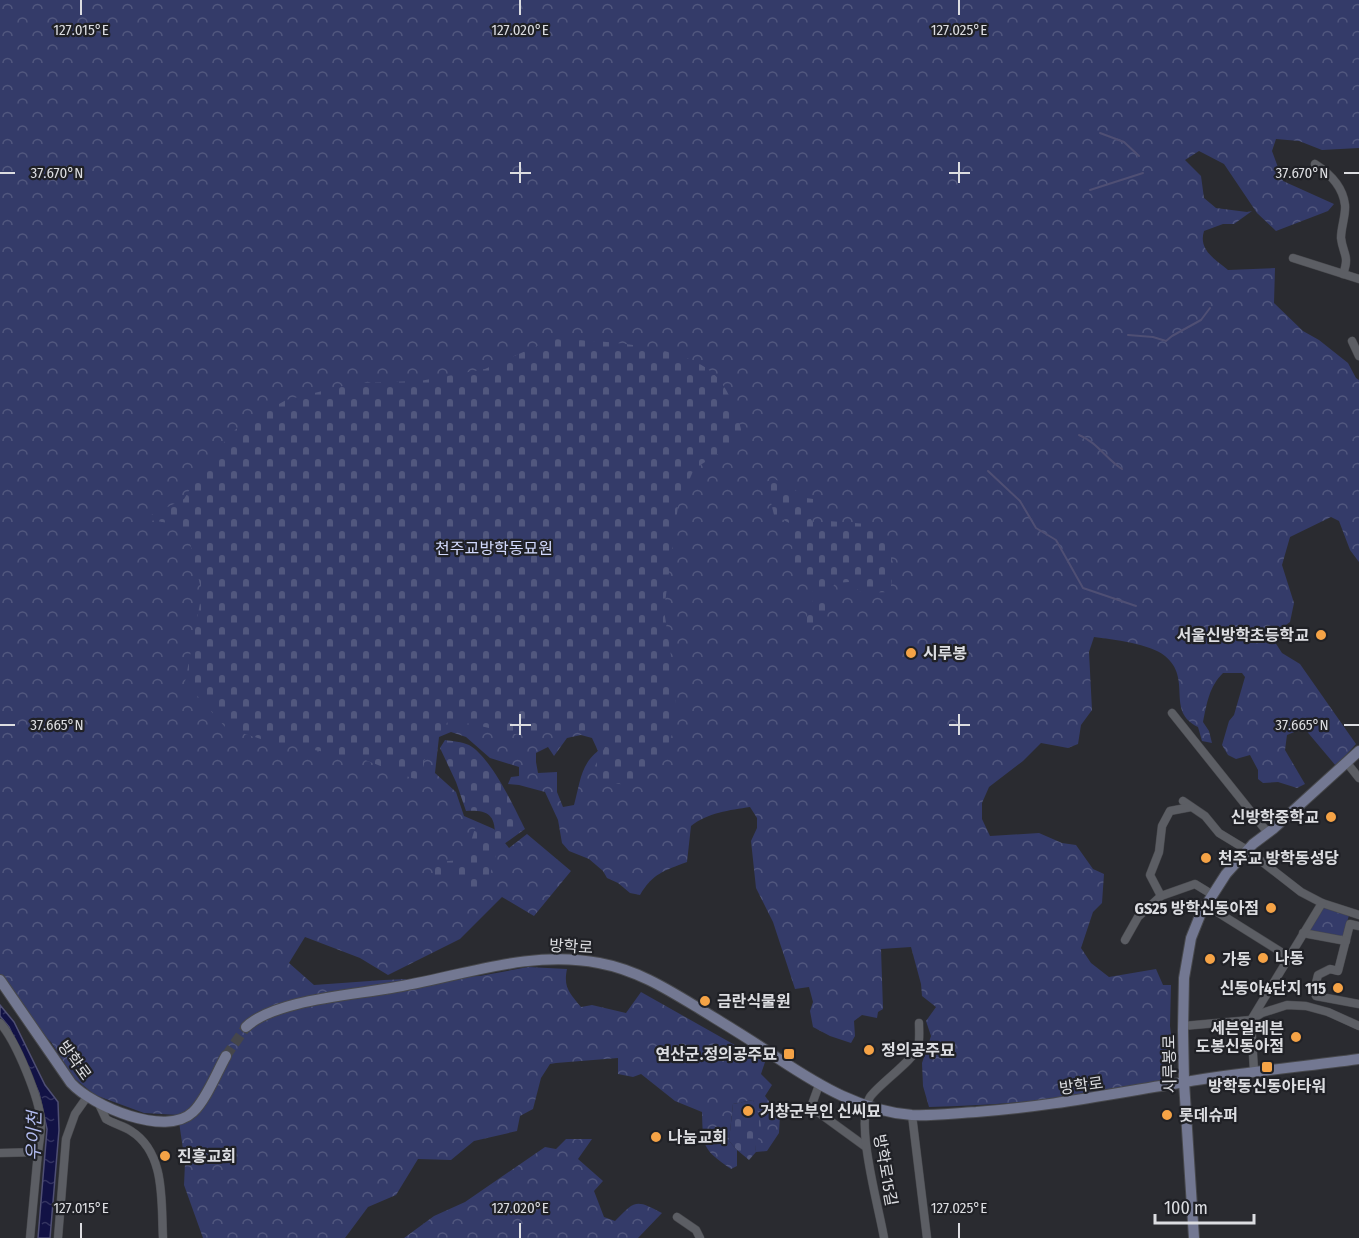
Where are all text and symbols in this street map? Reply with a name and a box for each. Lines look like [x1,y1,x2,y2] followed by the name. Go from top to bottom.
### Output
[53,21,109,39] text: 127.015°E
[491,21,549,39] text: 127.020°E
[931,21,987,39] text: 127.025°E
[31,164,83,182] text: 37.670°N
[1276,164,1328,182] text: 37.670°N
[435,539,553,558] park label: 천주교방학동묘원
[1177,626,1309,645] place label: 서울신방학초등학교
[1314,628,1328,642] marker: 서울신방학초등학교
[923,644,967,663] place label: 시루봉
[904,646,918,660] marker: 시루봉
[30,716,84,734] text: 37.665°N
[1275,716,1329,734] text: 37.665°N
[1231,808,1319,827] place label: 신방학중학교
[1324,810,1338,824] marker: 신방학중학교
[1218,849,1339,868] place label: 천주교 방학동성당
[1199,851,1213,865] marker: 천주교 방학동성당
[1135,899,1259,918] place label: GS25 방학신동아점
[1264,901,1278,915] marker: GS25 방학신동아점
[548,936,594,957] street label: 방학로
[1275,949,1304,968] place label: 나동
[1222,950,1251,969] place label: 가동
[1256,951,1270,965] marker: 나동
[1203,952,1217,966] marker: 가동
[1220,979,1326,998] place label: 신동아4단지 115
[1331,981,1345,995] marker: 신동아4단지 115
[717,992,791,1011] place label: 금란식물원
[698,994,712,1008] marker: 금란식물원
[1196,1019,1284,1056] place label: 세븐일레븐 도봉신동아점
[1289,1030,1303,1044] marker: 세븐일레븐 도봉신동아점
[1159,1034,1180,1094] street label: 시루봉로
[54,1037,95,1084] street label: 방학로
[881,1041,955,1060] place label: 정의공주묘
[862,1043,876,1057] marker: 정의공주묘
[656,1045,777,1064] place label: 연산군.정의공주묘
[782,1047,796,1061] marker: 연산군.정의공주묘
[1260,1060,1274,1074] marker: 방학동신동아타워
[1058,1073,1105,1098] street label: 방학로
[1208,1077,1326,1096] place label: 방학동신동아타워
[760,1102,881,1121] place label: 거창군부인 신씨묘
[741,1104,755,1118] marker: 거창군부인 신씨묘
[1179,1106,1238,1125] place label: 롯데슈퍼
[1160,1108,1174,1122] marker: 롯데슈퍼
[23,1109,45,1161] water label: 우이천
[668,1128,727,1147] place label: 나눔교회
[649,1130,663,1144] marker: 나눔교회
[870,1133,901,1207] street label: 방학로15길
[177,1147,236,1166] place label: 진흥교회
[158,1149,172,1163] marker: 진흥교회
[1155,1187,1254,1225] scale bar
[1164,1197,1208,1219] text: 100 m
[53,1199,109,1217] text: 127.015°E
[491,1199,549,1217] text: 127.020°E
[931,1199,987,1217] text: 127.025°E

